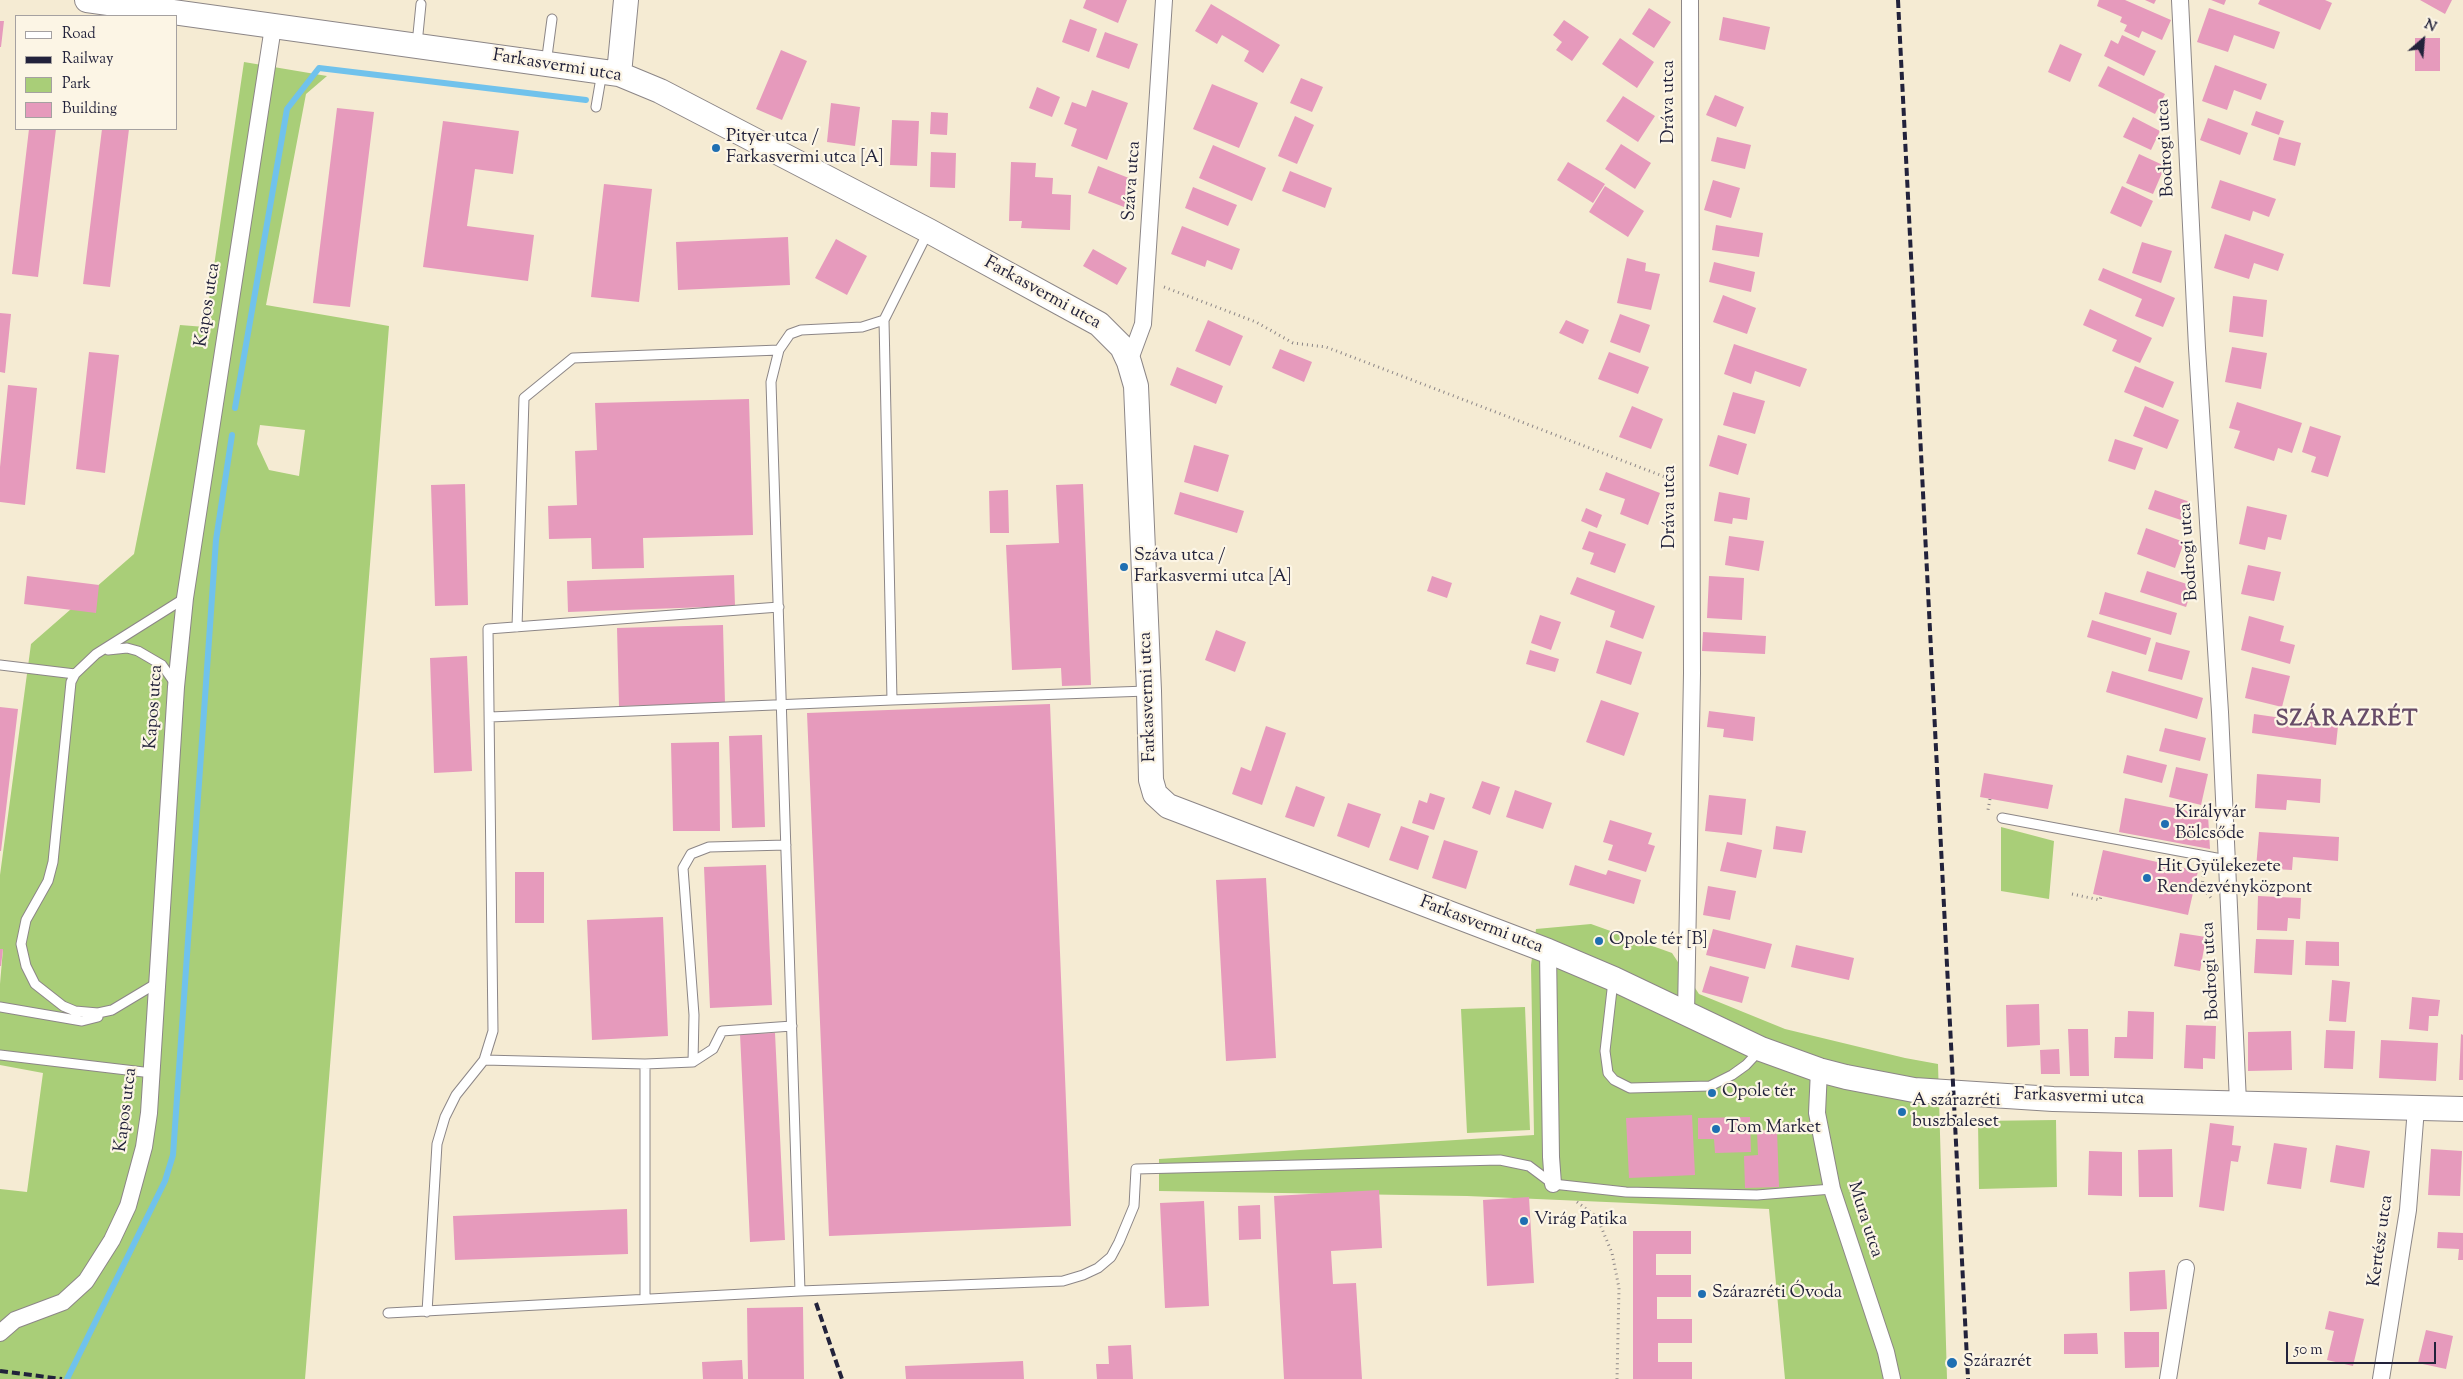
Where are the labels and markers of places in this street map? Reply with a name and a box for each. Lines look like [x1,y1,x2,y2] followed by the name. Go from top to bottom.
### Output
[726,127,883,170] place label: Pityer utca / Farkasvermi utca [A]
[710,142,722,154] marker: Pityer utca / Farkasvermi utca [A]
[1134,546,1291,588] place label: Száva utca / Farkasvermi utca [A]
[1118,561,1130,573] marker: Száva utca / Farkasvermi utca [A]
[2175,803,2246,846] place label: Királyvár Bölcsőde
[2159,818,2171,830] marker: Királyvár Bölcsőde
[2157,857,2312,900] place label: Hit Gyülekezete Rendezvényközpont
[2141,872,2153,884] marker: Hit Gyülekezete Rendezvényközpont
[1609,930,1707,952] place label: Opole tér [B]
[1593,935,1605,947] marker: Opole tér [B]
[1722,1082,1795,1104] place label: Opole tér
[1706,1087,1718,1099] marker: Opole tér
[1912,1091,2001,1134] place label: A szárazréti buszbaleset
[1896,1106,1908,1118] marker: A szárazréti buszbaleset
[1726,1118,1821,1140] place label: Tom Market
[1710,1123,1722,1135] marker: Tom Market
[1534,1210,1627,1232] place label: Virág Patika
[1518,1215,1530,1227] marker: Virág Patika
[1712,1283,1842,1305] place label: Szárazréti Óvoda
[1696,1288,1708,1300] marker: Szárazréti Óvoda
[1963,1352,2032,1374] place label: Szárazrét
[1945,1356,1959,1370] marker: Szárazrét

